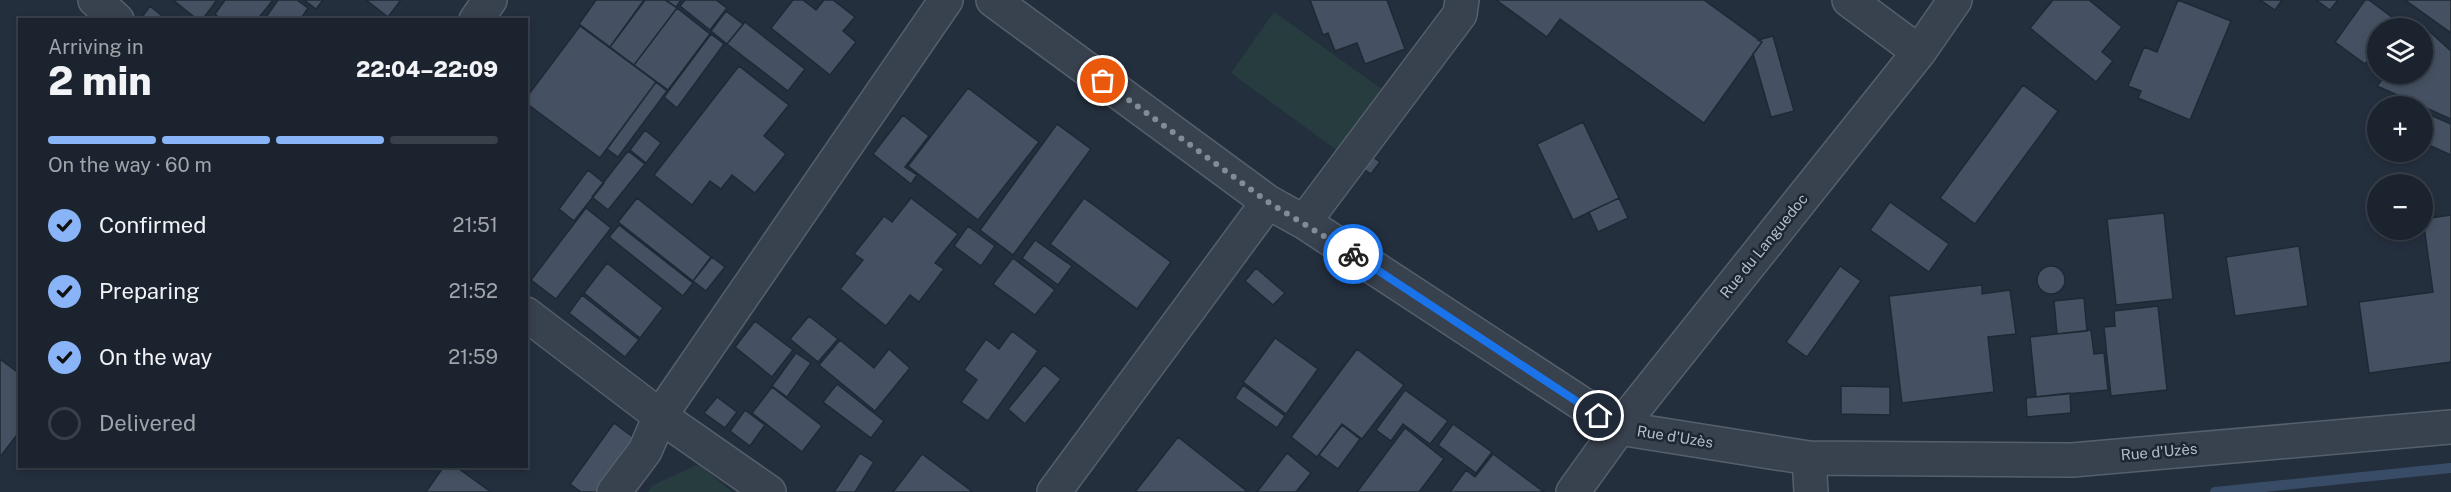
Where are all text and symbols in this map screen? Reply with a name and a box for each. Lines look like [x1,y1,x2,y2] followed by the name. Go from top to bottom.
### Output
[2367,18,2433,240] map controls
[2367,18,2433,84] button: layers
[48,35,143,59] text: Arriving in
[1077,55,1128,106] pin
[356,56,498,82] text: 22:04–22:09
[48,58,152,104] text: 2 min
[1086,64,1119,97] icon: bag
[2367,96,2433,162] button: +
[48,153,212,177] text: On the way · 60 m
[2367,174,2433,240] button: −
[1716,190,1811,301] street label: Rue du Languedoc
[48,209,81,242] icon: check
[99,212,206,238] text: Confirmed
[452,213,498,237] text: 21:51
[1323,224,1383,284] courier
[1337,238,1370,271] icon: bike
[48,275,81,308] icon: check
[99,278,200,304] text: Preparing
[449,279,498,303] text: 21:52
[48,341,81,374] icon: check
[99,344,212,370] text: On the way
[448,345,498,369] text: 21:59
[1573,390,1624,441] pin
[1582,399,1615,432] icon: home
[99,410,196,436] text: Delivered
[1636,422,1714,451] street label: Rue d'Uzès
[2120,440,2198,463] street label: Rue d'Uzès

